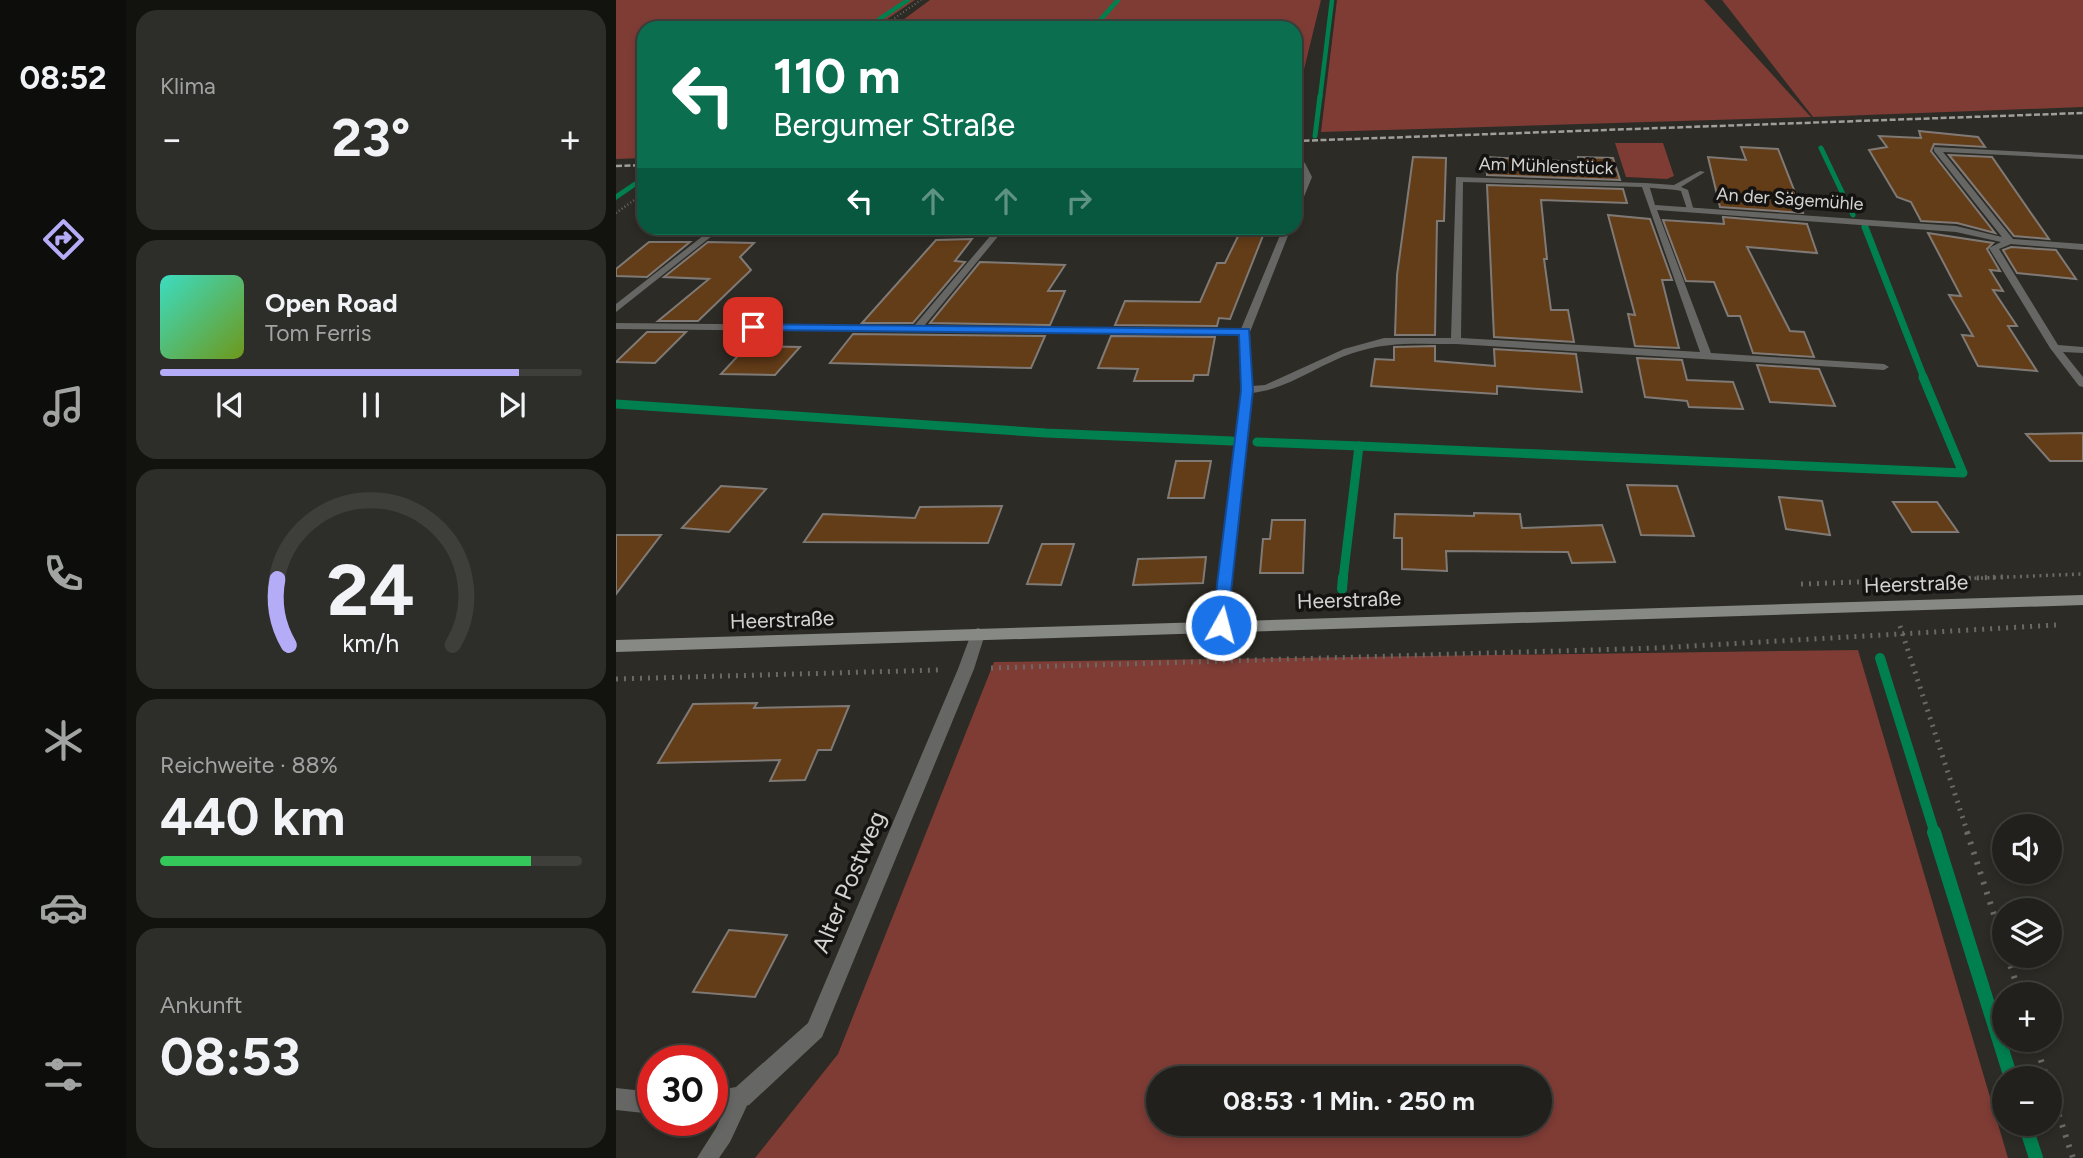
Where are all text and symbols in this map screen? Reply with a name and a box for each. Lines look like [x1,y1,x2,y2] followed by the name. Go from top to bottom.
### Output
[773,46,901,105] text: 110 m
[658,49,749,140] icon: left
[19,59,107,97] text: 08:52
[160,72,216,100] text: Klima
[773,106,1015,144] text: Bergumer Straße
[332,107,410,169] text: 23°
[160,116,184,162] text: −
[558,116,582,162] text: +
[1478,153,1614,179] street label: Am Mühlenstück
[841,182,879,220] icon: left
[914,182,952,220] icon: ahead
[987,182,1025,220] icon: ahead
[1060,182,1098,220] icon: right
[1716,183,1864,215] street label: An der Sägemühle
[39,215,88,264] icon: directions
[265,287,398,319] text: Open Road
[723,297,783,357] pin
[734,308,772,346] icon: arrive
[265,319,371,347] text: Tom Ferris
[39,382,88,431] icon: music
[211,386,249,424] icon: previous
[352,386,390,424] icon: pause
[493,386,531,424] icon: next
[327,546,415,633] text: 24
[39,549,88,598] icon: phone
[1863,569,1969,598] street label: Heerstraße
[1296,585,1402,614] street label: Heerstraße
[1184,588,1258,662] position arrow
[729,605,835,634] street label: Heerstraße
[342,628,400,658] text: km/h
[39,716,88,765] icon: climate
[160,751,338,779] text: Reichweite · 88%
[160,786,345,848] text: 440 km
[806,807,891,957] street label: Alter Postweg
[1992,814,2062,1136] map controls
[1992,814,2062,884] button: sound
[39,883,88,932] icon: car
[1992,898,2062,968] button: layers
[1992,982,2062,1052] button: +
[160,991,242,1019] text: Ankunft
[160,1026,300,1088] text: 08:53
[637,1045,728,1136] speed limit sign: 30
[39,1050,88,1099] icon: filters
[1992,1066,2062,1136] button: −
[1223,1085,1475,1117] text: 08:53 · 1 Min. · 250 m

